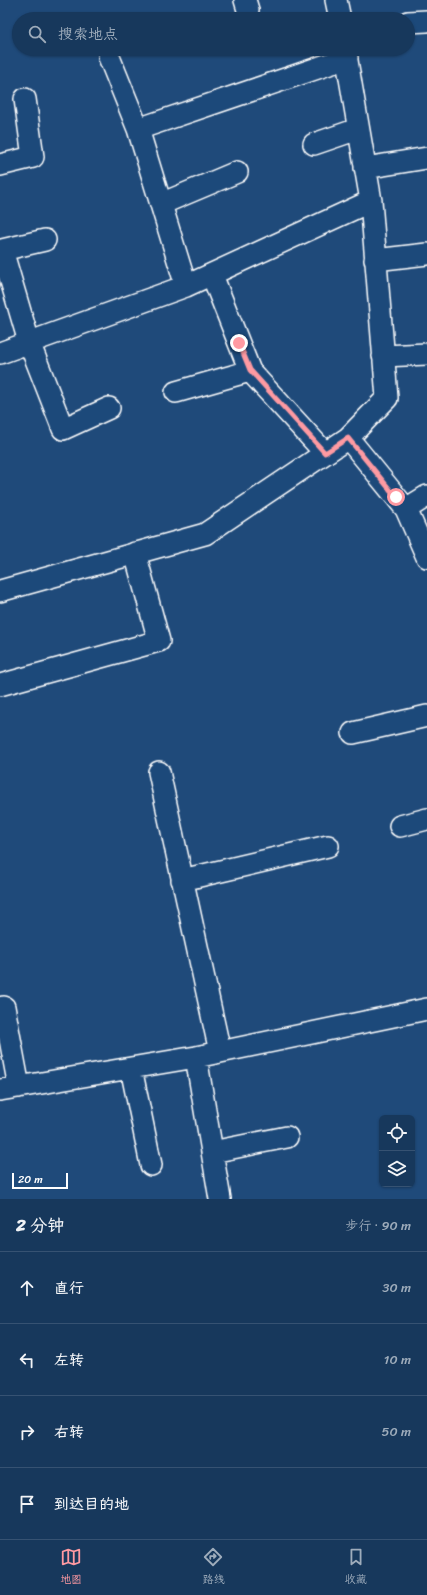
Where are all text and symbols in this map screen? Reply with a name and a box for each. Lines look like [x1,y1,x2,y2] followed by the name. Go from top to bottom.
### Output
[12,12,415,56] search box
[58,21,118,47] text: 搜索地点
[26,23,48,45] icon: search
[230,334,248,352] route end
[387,488,405,506] route start
[379,1115,415,1187] map controls
[379,1115,415,1151] button: locate
[379,1151,415,1187] button: layers
[18,1170,43,1189] text: 20 m
[12,1171,68,1190] scale bar
[16,1210,64,1240] text: 2 分钟
[345,1214,411,1237] text: 步行 · 90 m
[54,1275,84,1301] text: 直行
[382,1276,411,1299] text: 30 m
[16,1277,38,1299] icon: ahead
[54,1347,84,1373] text: 左转
[384,1348,411,1371] text: 10 m
[16,1349,38,1371] icon: left
[54,1419,84,1445] text: 右转
[381,1420,411,1443] text: 50 m
[16,1421,38,1443] icon: right
[54,1491,129,1517] text: 到达目的地
[16,1493,38,1515] icon: arrive
[60,1546,82,1589] tab: 地图
[202,1546,224,1589] tab: 路线
[345,1546,367,1589] tab: 收藏

